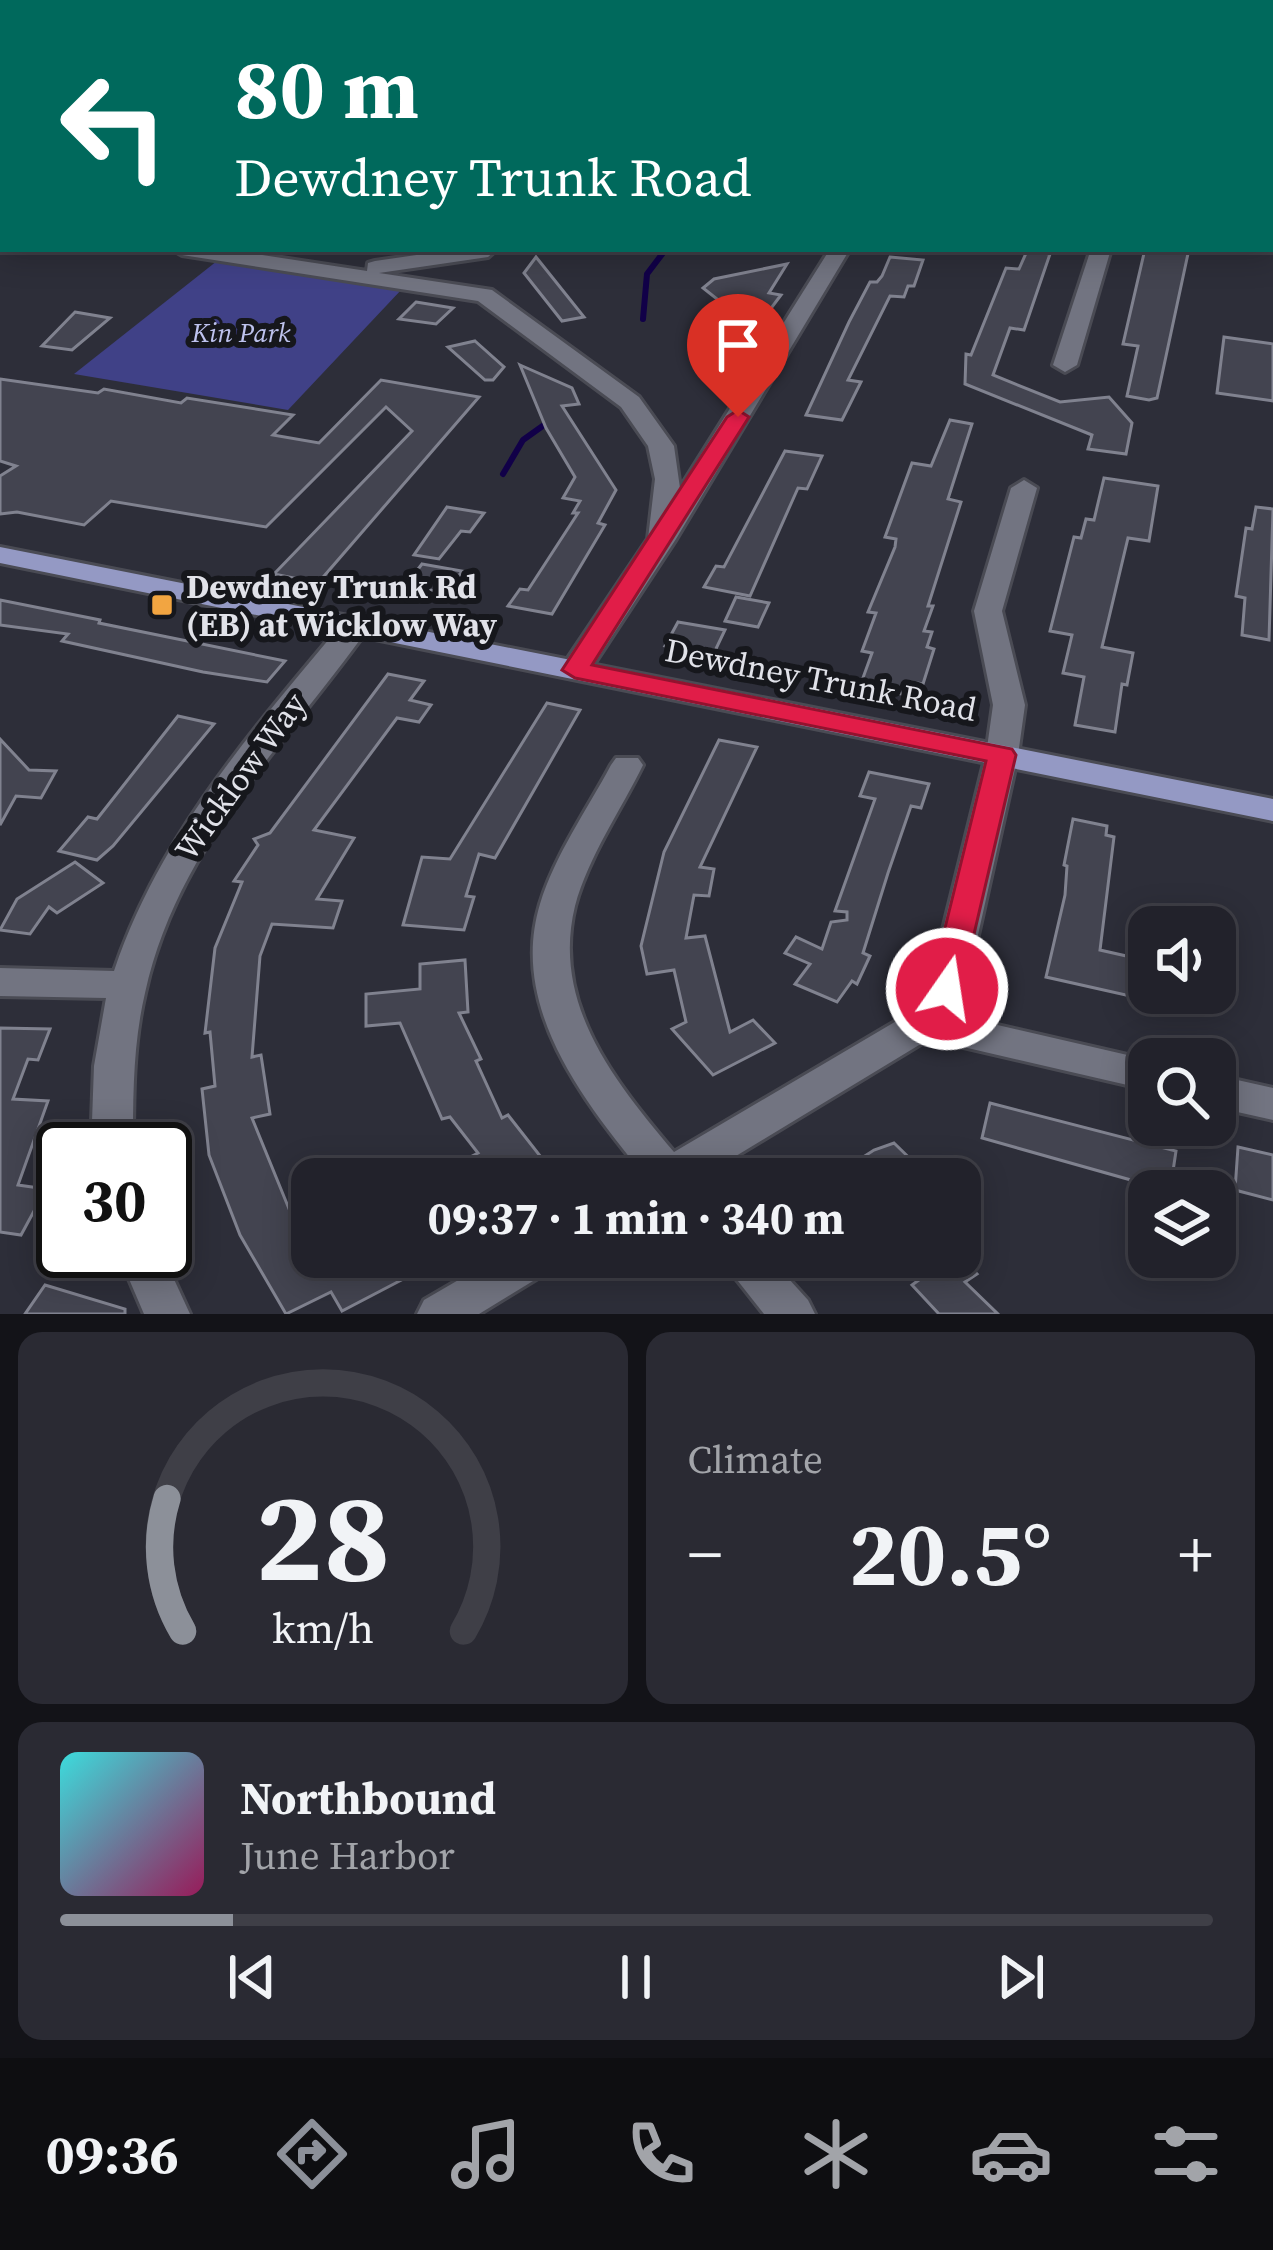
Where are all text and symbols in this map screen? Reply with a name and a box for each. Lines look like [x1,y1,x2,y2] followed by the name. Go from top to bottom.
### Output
[234,31,419,146] text: 80 m
[36,48,192,204] icon: left
[234,140,752,214] text: Dewdney Trunk Road
[687,294,789,417] pin
[705,312,771,378] icon: arrive
[190,314,291,351] park label: Kin Park
[186,564,498,647] place label: Dewdney Trunk Rd (EB) at Wicklow Way
[149,592,175,618] marker: Dewdney Trunk Rd (EB) at Wicklow Way
[661,627,981,732] street label: Dewdney Trunk Road
[164,683,317,869] street label: Wicklow Way
[1128,906,1236,1278] map controls
[1128,906,1236,1014] button: sound
[884,926,1010,1052] position arrow
[1128,1038,1236,1146] button: search
[36,1122,192,1278] speed limit sign: 30
[1128,1170,1236,1278] button: layers
[428,1187,844,1249] text: 09:37 · 1 min · 340 m
[688,1433,823,1486] text: Climate
[255,1451,390,1622] text: 28
[849,1492,1052,1615] text: 20.5°
[688,1509,722,1599] text: −
[1178,1509,1213,1599] text: +
[272,1599,374,1657] text: km/h
[240,1767,496,1829] text: Northbound
[240,1829,455,1882] text: June Harbor
[219,1944,285,2010] icon: previous
[603,1944,669,2010] icon: pause
[988,1944,1054,2010] icon: next
[270,2112,354,2196] icon: directions
[444,2112,528,2196] icon: music
[619,2112,703,2196] icon: phone
[794,2112,878,2196] icon: climate
[969,2112,1053,2196] icon: car
[1144,2112,1228,2196] icon: filters
[45,2117,179,2191] text: 09:36

